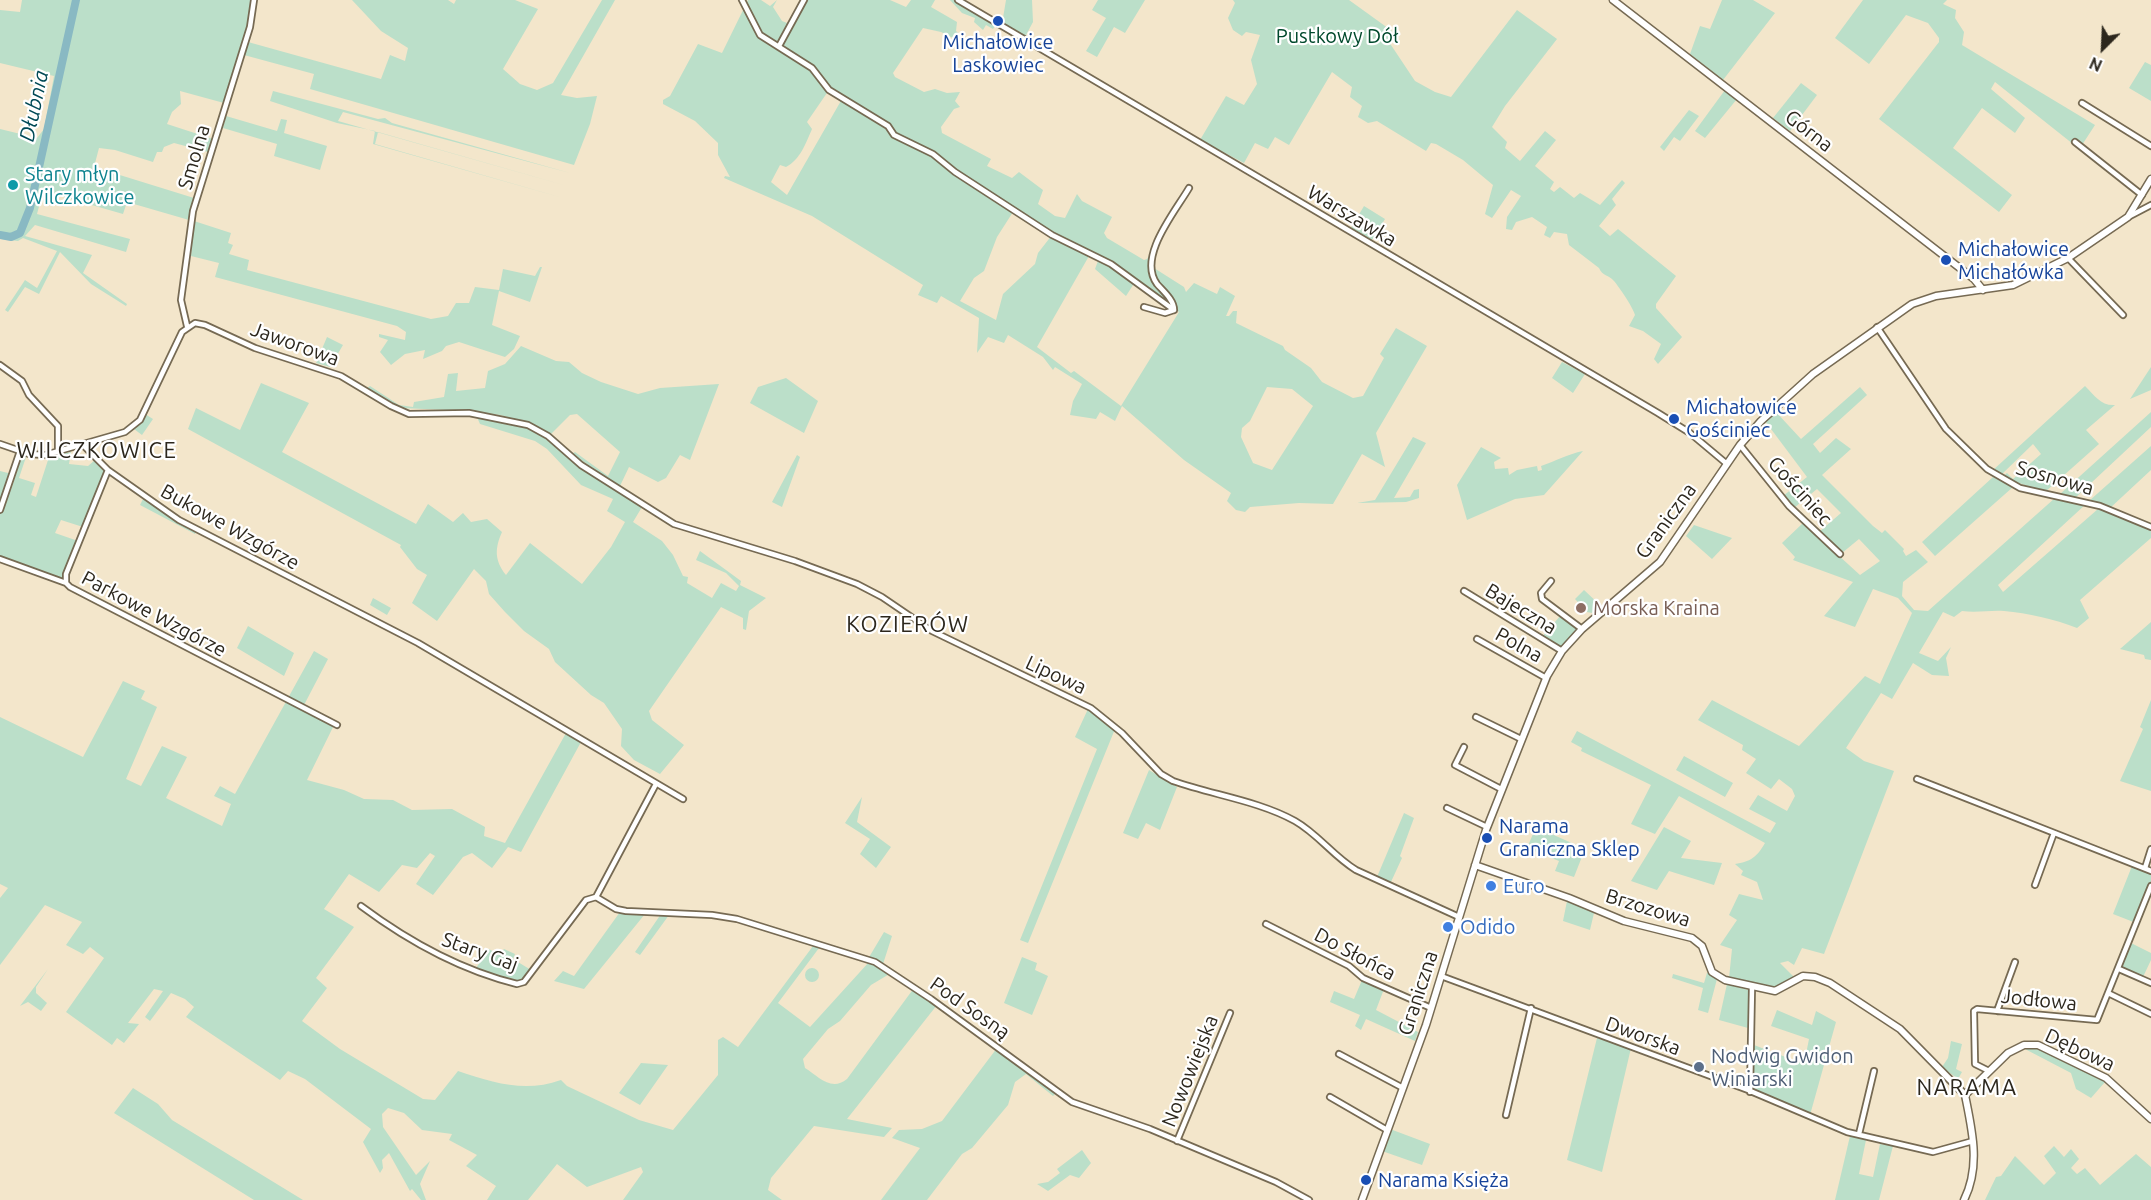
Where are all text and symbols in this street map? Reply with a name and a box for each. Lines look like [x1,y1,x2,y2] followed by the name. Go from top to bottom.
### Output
[991,14,1005,28] marker: Michałowice Laskowiec
[2073,18,2133,78] north arrow
[1276,24,1398,48] park label: Pustkowy Dół
[943,30,1053,77] place label: Michałowice Laskowiec
[2087,54,2105,75] text: N
[14,68,54,144] water label: Dłubnia
[1780,105,1838,157] street label: Górna
[173,122,215,192] street label: Smolna
[25,162,135,209] place label: Stary młyn Wilczkowice
[6,178,20,192] marker: Stary młyn Wilczkowice
[1303,180,1401,252] street label: Warszawka
[1958,237,2069,284] place label: Michałowice Michałówka
[1939,253,1953,267] marker: Michałowice Michałówka
[248,317,342,371] street label: Jaworowa
[1686,395,1797,442] place label: Michałowice Gościniec
[1667,412,1681,426] marker: Michałowice Gościniec
[17,438,177,464] district label: WILCZKOWICE
[1763,452,1837,530] street label: Gościniec
[2013,455,2097,501] street label: Sosnowa
[156,479,304,575] street label: Bukowe Wzgórze
[1631,479,1701,563] street label: Graniczna
[78,566,230,662] street label: Parkowe Wzgórze
[1481,578,1561,640] street label: Bajeczna
[1593,596,1720,620] place label: Morska Kraina
[1574,601,1588,615] marker: Morska Kraina
[846,612,970,638] district label: KOZIERÓW
[1491,622,1547,668] street label: Polna
[1022,651,1090,699] street label: Lipowa
[1499,814,1640,861] place label: Narama Graniczna Sklep
[1480,831,1494,845] marker: Narama Graniczna Sklep
[1503,874,1545,898] place label: Euro
[1484,879,1498,893] marker: Euro
[1603,884,1693,932] street label: Brzozowa
[1460,915,1515,939] place label: Odido
[1441,920,1455,934] marker: Odido
[1310,923,1400,985] street label: Do Słońca
[439,927,521,977] street label: Stary Gaj
[1393,948,1443,1038] street label: Graniczna
[925,972,1015,1044] street label: Pod Sosną
[2000,984,2078,1016] street label: Jodłowa
[1602,1011,1684,1061] street label: Dworska
[1157,1012,1223,1130] street label: Nowowiejska
[2041,1023,2119,1077] street label: Dębowa
[1711,1044,1854,1091] place label: Nodwig Gwidon Winiarski
[1692,1060,1706,1074] marker: Nodwig Gwidon Winiarski
[1916,1075,2018,1101] district label: NARAMA
[1378,1168,1509,1192] place label: Narama Księża
[1359,1173,1373,1187] marker: Narama Księża

